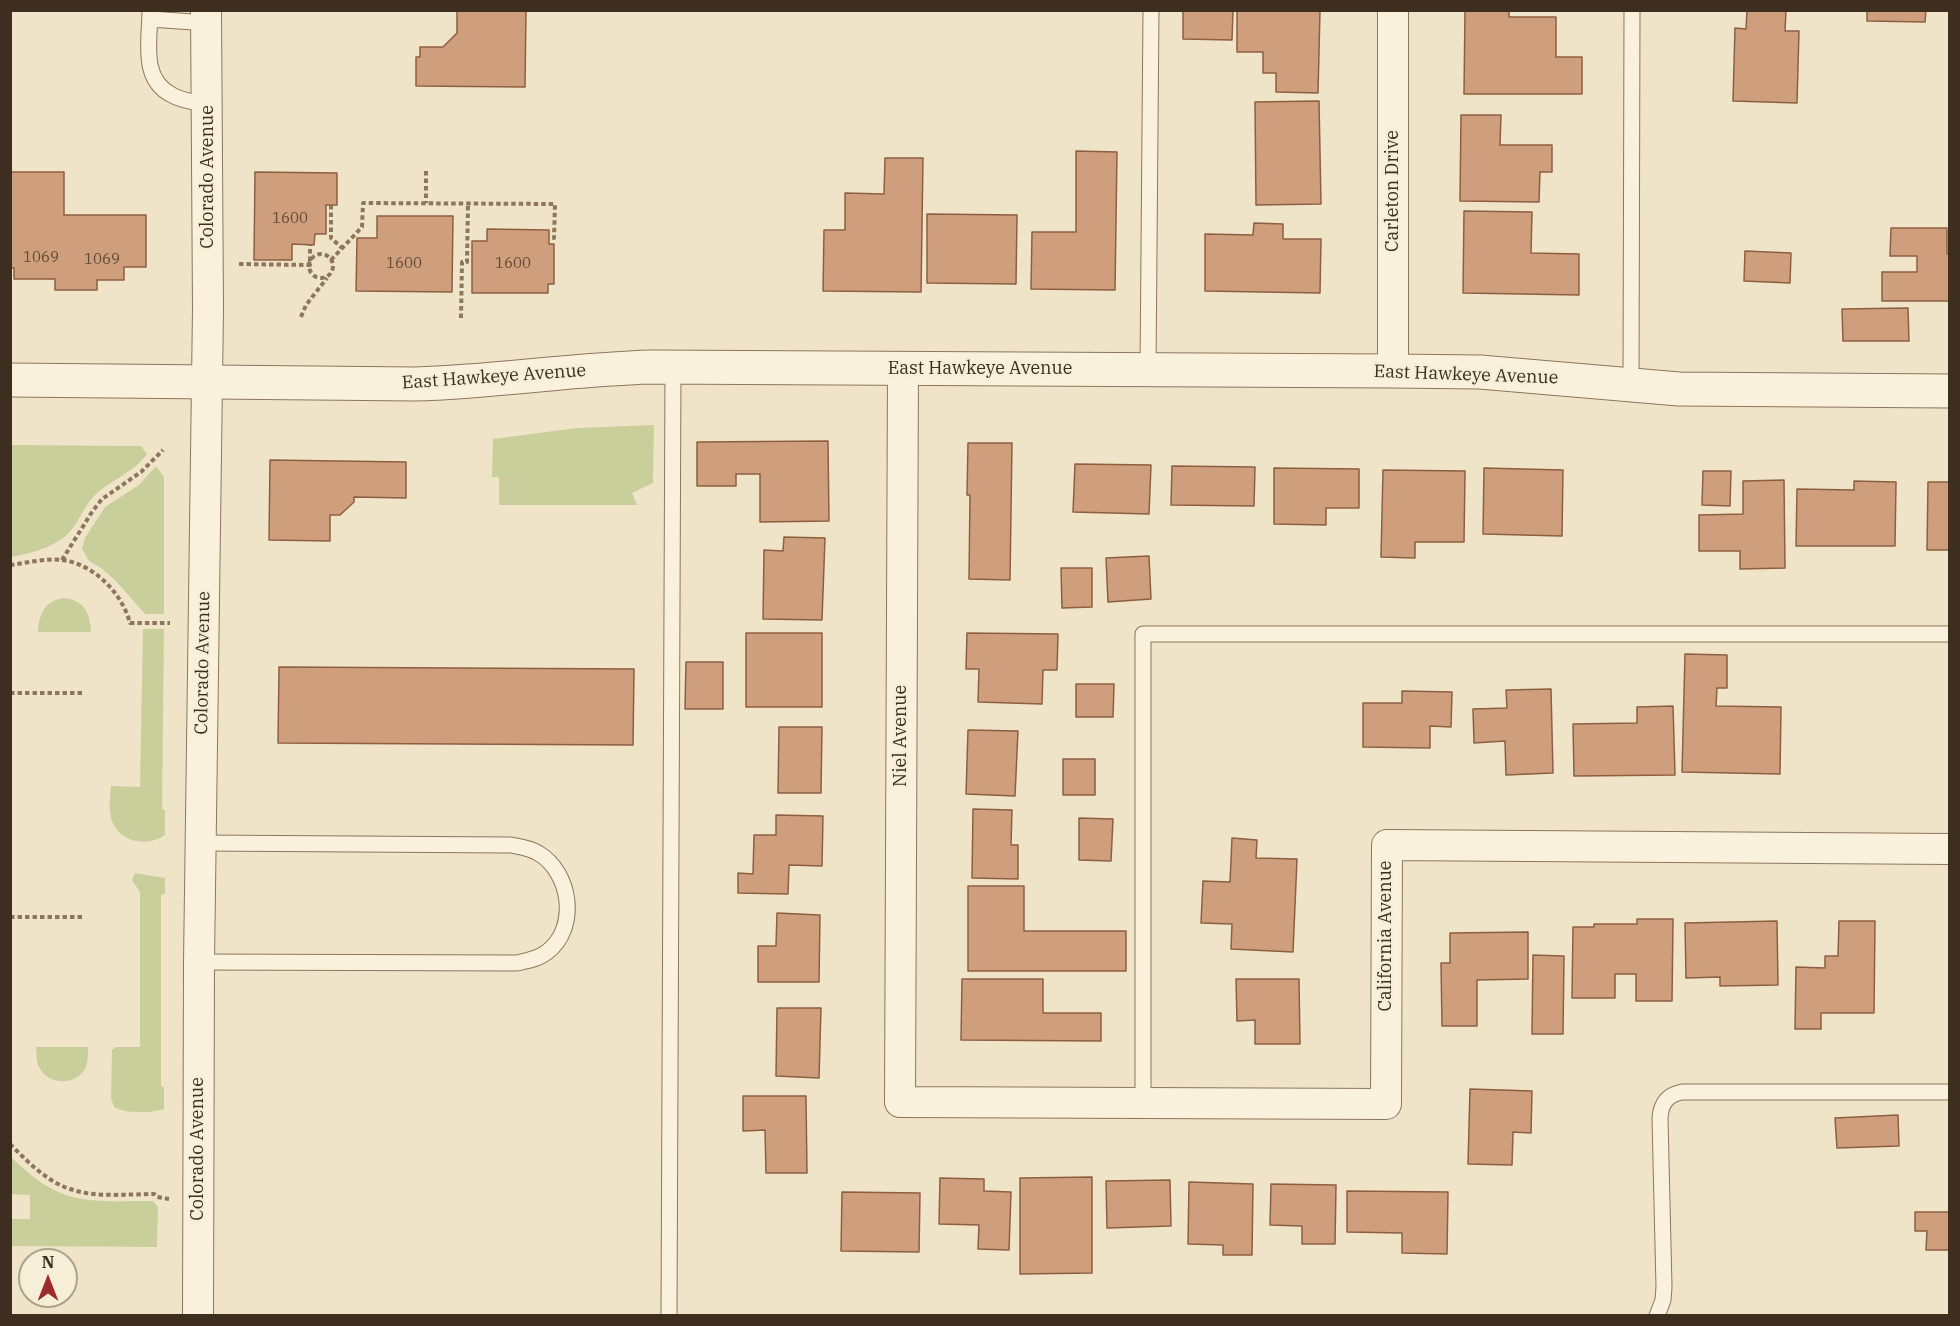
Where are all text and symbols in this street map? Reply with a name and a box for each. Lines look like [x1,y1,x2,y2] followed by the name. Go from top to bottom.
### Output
[197,105,219,249] street label: Colorado Avenue
[1382,130,1404,252] street label: Carleton Drive
[272,210,308,228] house number: 1600
[23,249,59,267] house number: 1069
[84,251,120,269] house number: 1069
[386,255,422,273] house number: 1600
[495,255,531,273] house number: 1600
[888,358,1072,380] street label: East Hawkeye Avenue
[401,360,587,394] street label: East Hawkeye Avenue
[1373,361,1559,389] street label: East Hawkeye Avenue
[191,591,215,735] street label: Colorado Avenue
[890,685,912,787] street label: Niel Avenue
[1375,860,1397,1012] street label: California Avenue
[187,1077,209,1221] street label: Colorado Avenue
[18,1248,78,1308] north arrow
[42,1252,54,1272] text: N

